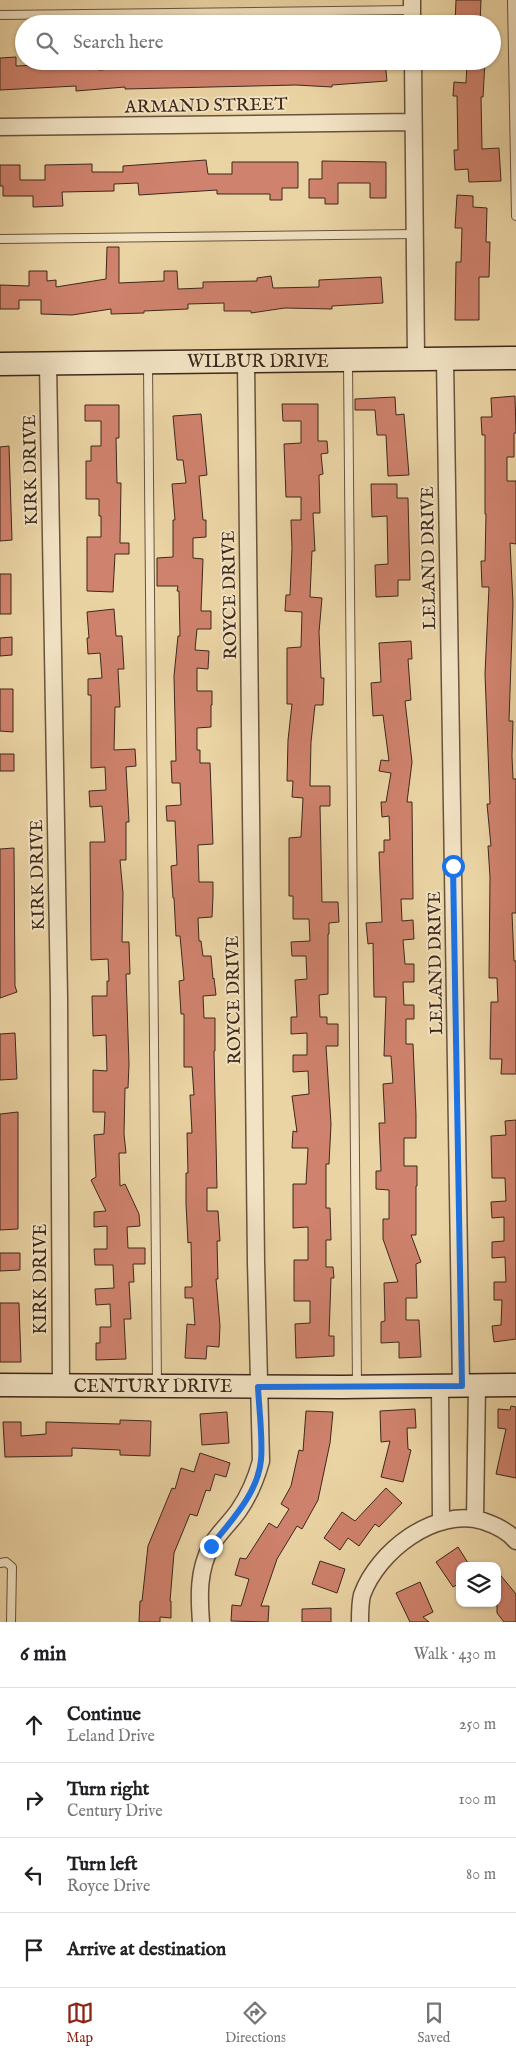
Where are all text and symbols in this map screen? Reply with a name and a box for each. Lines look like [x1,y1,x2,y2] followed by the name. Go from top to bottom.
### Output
[15,15,501,70] search box
[33,29,61,57] icon: search
[73,31,164,55] text: Search here
[123,94,288,119] street label: ARMAND STREET
[187,351,329,374] street label: WILBUR DRIVE
[19,414,44,526] street label: KIRK DRIVE
[417,486,442,630] street label: LELAND DRIVE
[218,530,243,660] street label: ROYCE DRIVE
[26,819,51,931] street label: KIRK DRIVE
[442,855,465,878] route start
[424,891,449,1035] street label: LELAND DRIVE
[222,935,247,1065] street label: ROYCE DRIVE
[30,1223,53,1335] street label: KIRK DRIVE
[74,1376,232,1399] street label: CENTURY DRIVE
[200,1535,223,1558] route end
[456,1562,501,1607] map controls
[456,1562,501,1607] button: layers
[20,1641,66,1668] text: 6 min
[414,1645,496,1665] text: Walk · 430 m
[67,1703,141,1727] text: Continue
[20,1711,48,1739] icon: ahead
[459,1715,496,1735] text: 250 m
[67,1727,155,1747] text: Leland Drive
[67,1778,149,1802] text: Turn right
[20,1786,48,1814] icon: right
[459,1790,496,1810] text: 100 m
[67,1802,163,1822] text: Century Drive
[67,1853,138,1877] text: Turn left
[20,1861,48,1889] icon: left
[466,1865,496,1885] text: 80 m
[67,1877,150,1897] text: Royce Drive
[20,1936,48,1964] icon: arrive
[67,1938,226,1962] text: Arrive at destination
[66,1999,94,2047] tab: Map
[225,1999,286,2047] tab: Directions
[417,1999,450,2047] tab: Saved

